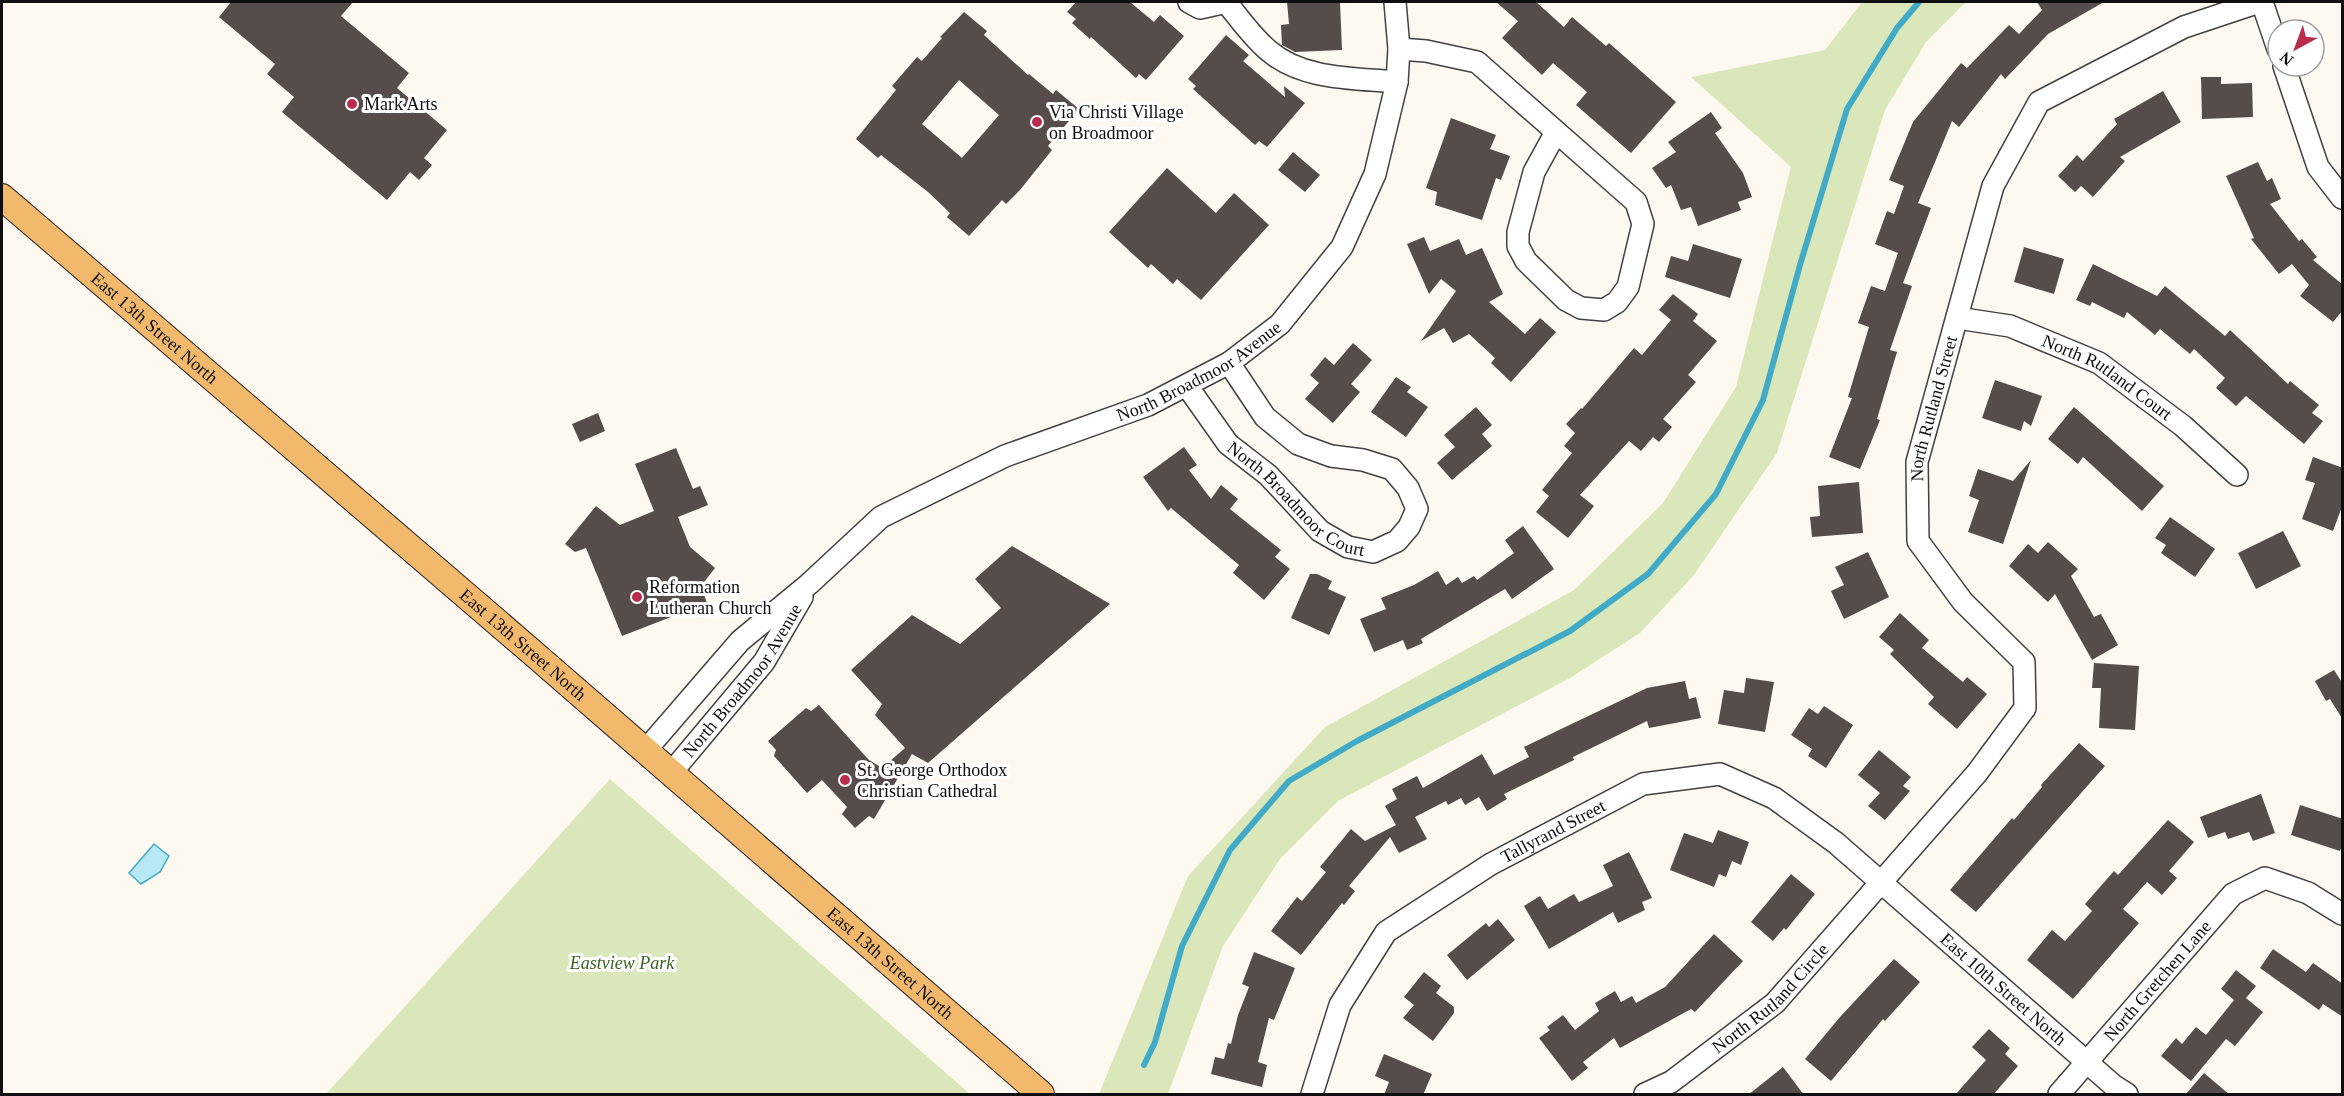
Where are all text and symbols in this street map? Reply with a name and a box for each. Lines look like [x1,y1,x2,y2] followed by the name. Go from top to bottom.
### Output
[2266,18,2326,78] north arrow
[2276,48,2296,69] text: N
[364,94,438,114] place label: Mark Arts
[345,97,359,111] marker: Mark Arts
[1049,102,1184,143] place label: Via Christi Village on Broadmoor
[1030,115,1044,129] marker: Via Christi Village on Broadmoor
[87,268,222,388] street label: East 13th Street North
[1114,317,1285,425] street label: North Broadmoor Avenue
[2039,331,2176,424] street label: North Rutland Court
[1907,334,1961,482] street label: North Rutland Street
[1223,437,1366,560] street label: North Broadmoor Court
[649,577,771,618] place label: Reformation Lutheran Church
[456,585,590,705] street label: East 13th Street North
[630,590,644,604] marker: Reformation Lutheran Church
[679,600,806,761] street label: North Broadmoor Avenue
[857,760,1007,801] place label: St. George Orthodox Christian Cathedral
[838,773,852,787] marker: St. George Orthodox Christian Cathedral
[1498,796,1609,867] street label: Tallyrand Street
[823,903,957,1023] street label: East 13th Street North
[2100,917,2215,1045] street label: North Gretchen Lane
[1936,929,2070,1050] street label: East 10th Street North
[1708,939,1833,1057] street label: North Rutland Circle
[569,953,675,973] park label: Eastview Park

